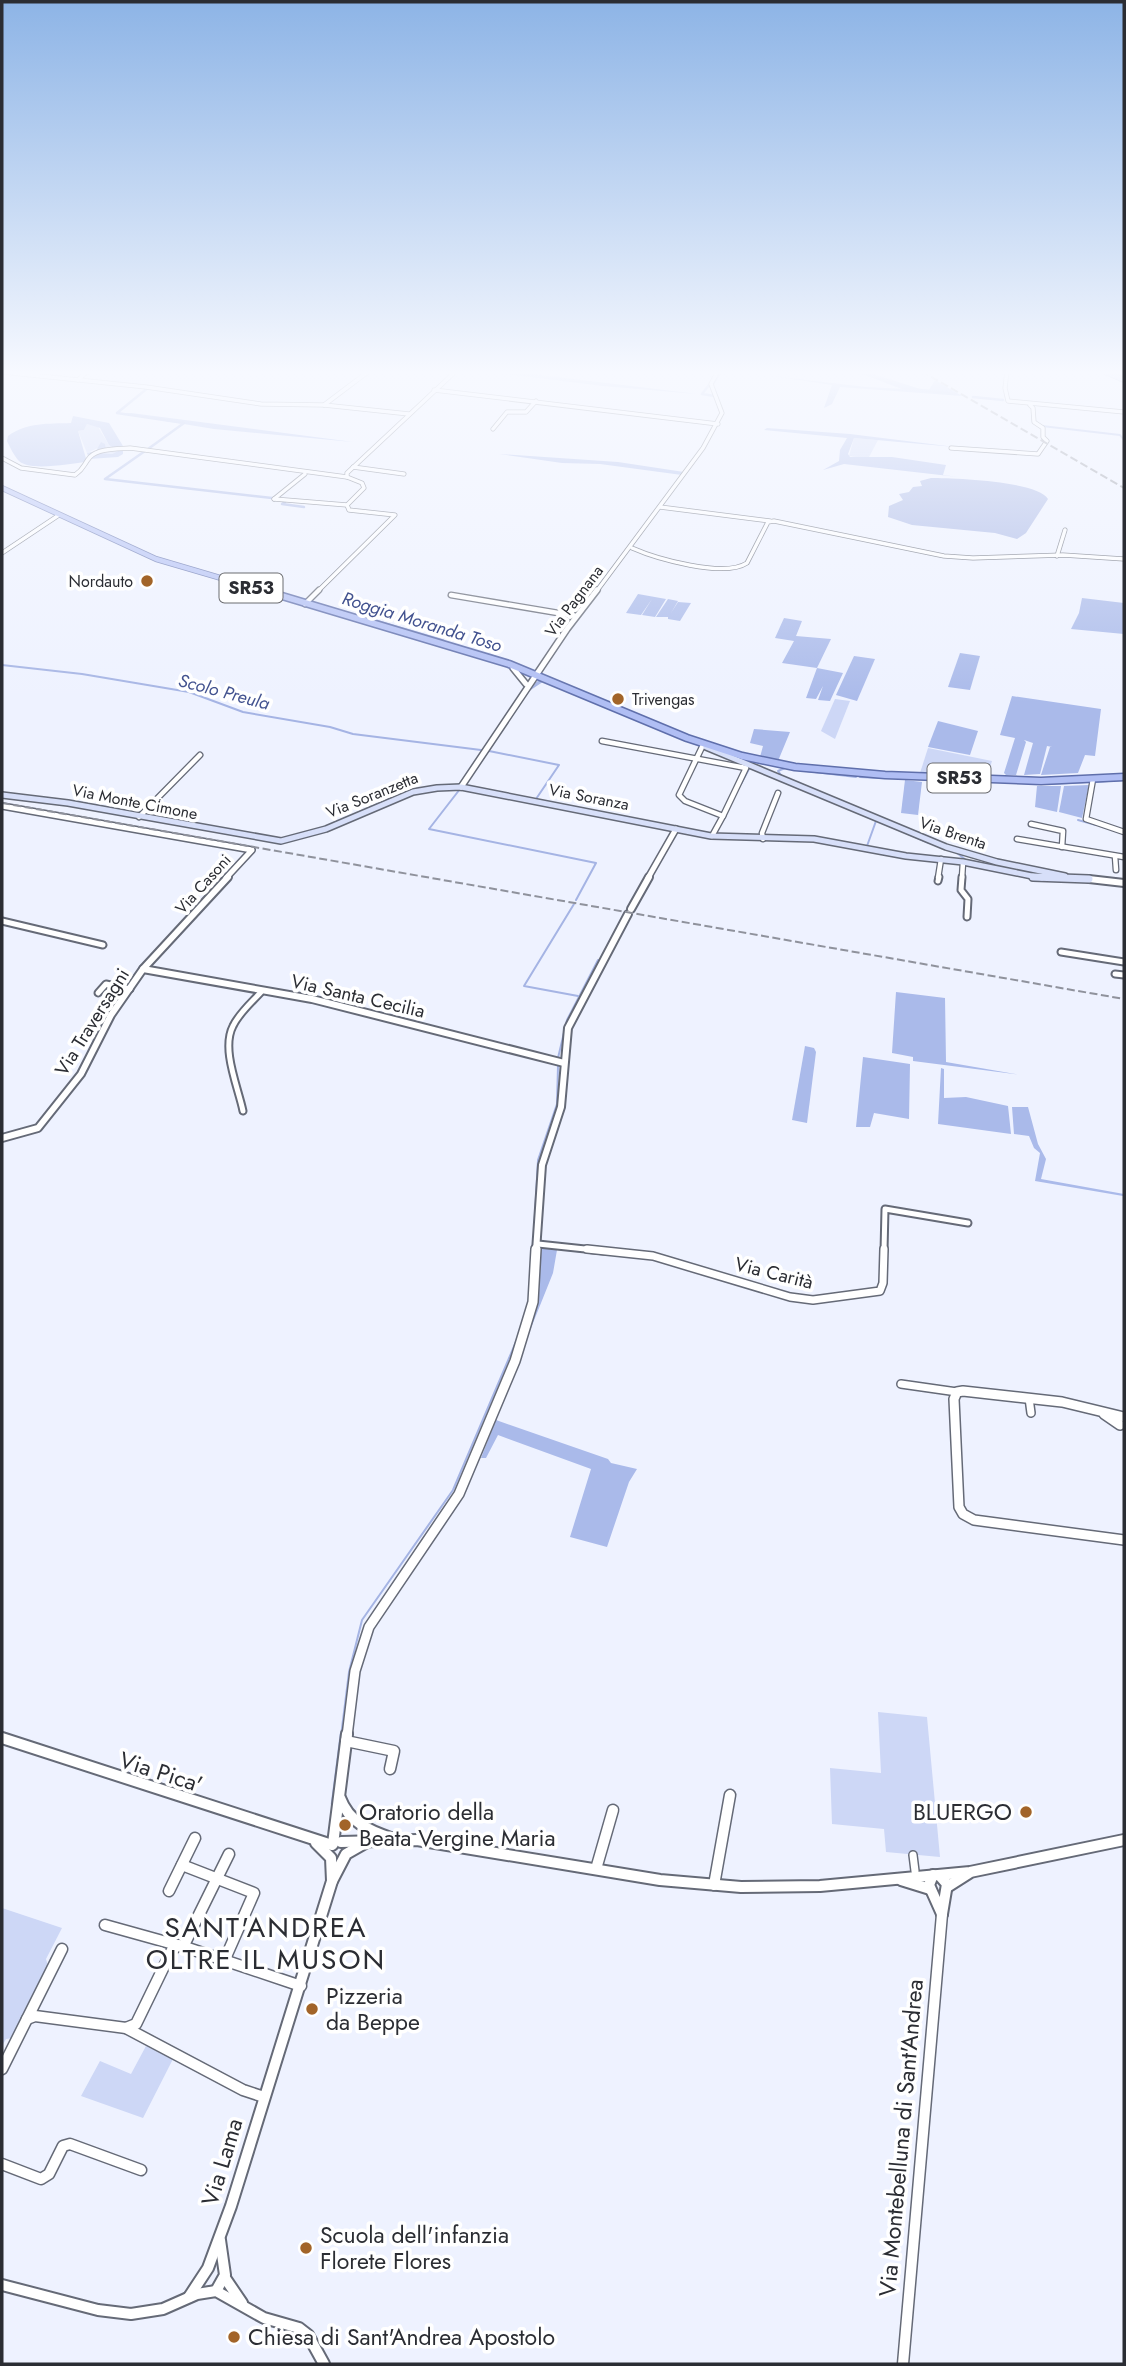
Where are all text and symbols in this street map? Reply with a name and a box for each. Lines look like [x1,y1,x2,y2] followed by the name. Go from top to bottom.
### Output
[539,560,609,642] street label: Via Pagnana
[69,570,133,593] place label: Nordauto
[139,573,155,589] marker: Nordauto
[219,574,282,602] road number: SR53
[339,585,505,659] water label: Roggia Moranda Toso
[175,667,273,717] water label: Scolo Preula
[632,688,695,711] place label: Trivengas
[610,691,626,707] marker: Trivengas
[928,764,990,792] road number: SR53
[323,766,421,824] street label: Via Soranzetta
[547,778,631,816] street label: Via Soranza
[70,779,200,825] street label: Via Monte Cimone
[916,811,990,855] street label: Via Brenta
[170,849,236,919] street label: Via Casoni
[48,963,136,1081] street label: Via Traversagni
[288,967,428,1025] street label: Via Santa Cecilia
[732,1250,816,1296] street label: Via Carità
[115,1743,207,1801] street label: Via Pica'
[359,1795,556,1855] place label: Oratorio della Beata Vergine Maria
[913,1795,1012,1829] place label: BLUERGO
[1018,1804,1034,1820] marker: BLUERGO
[337,1817,353,1833] marker: Oratorio della Beata Vergine Maria
[146,1907,386,1980] district label: SANT'ANDREA OLTRE IL MUSON
[870,1978,932,2298] street label: Via Montebelluna di Sant'Andrea
[326,1979,420,2039] place label: Pizzeria da Beppe
[304,2001,320,2017] marker: Pizzeria da Beppe
[193,2114,251,2210] street label: Via Lama
[320,2218,509,2278] place label: Scuola dell'infanzia Florete Flores
[298,2240,314,2256] marker: Scuola dell'infanzia Florete Flores
[248,2320,555,2354] place label: Chiesa di Sant'Andrea Apostolo
[226,2329,242,2345] marker: Chiesa di Sant'Andrea Apostolo

